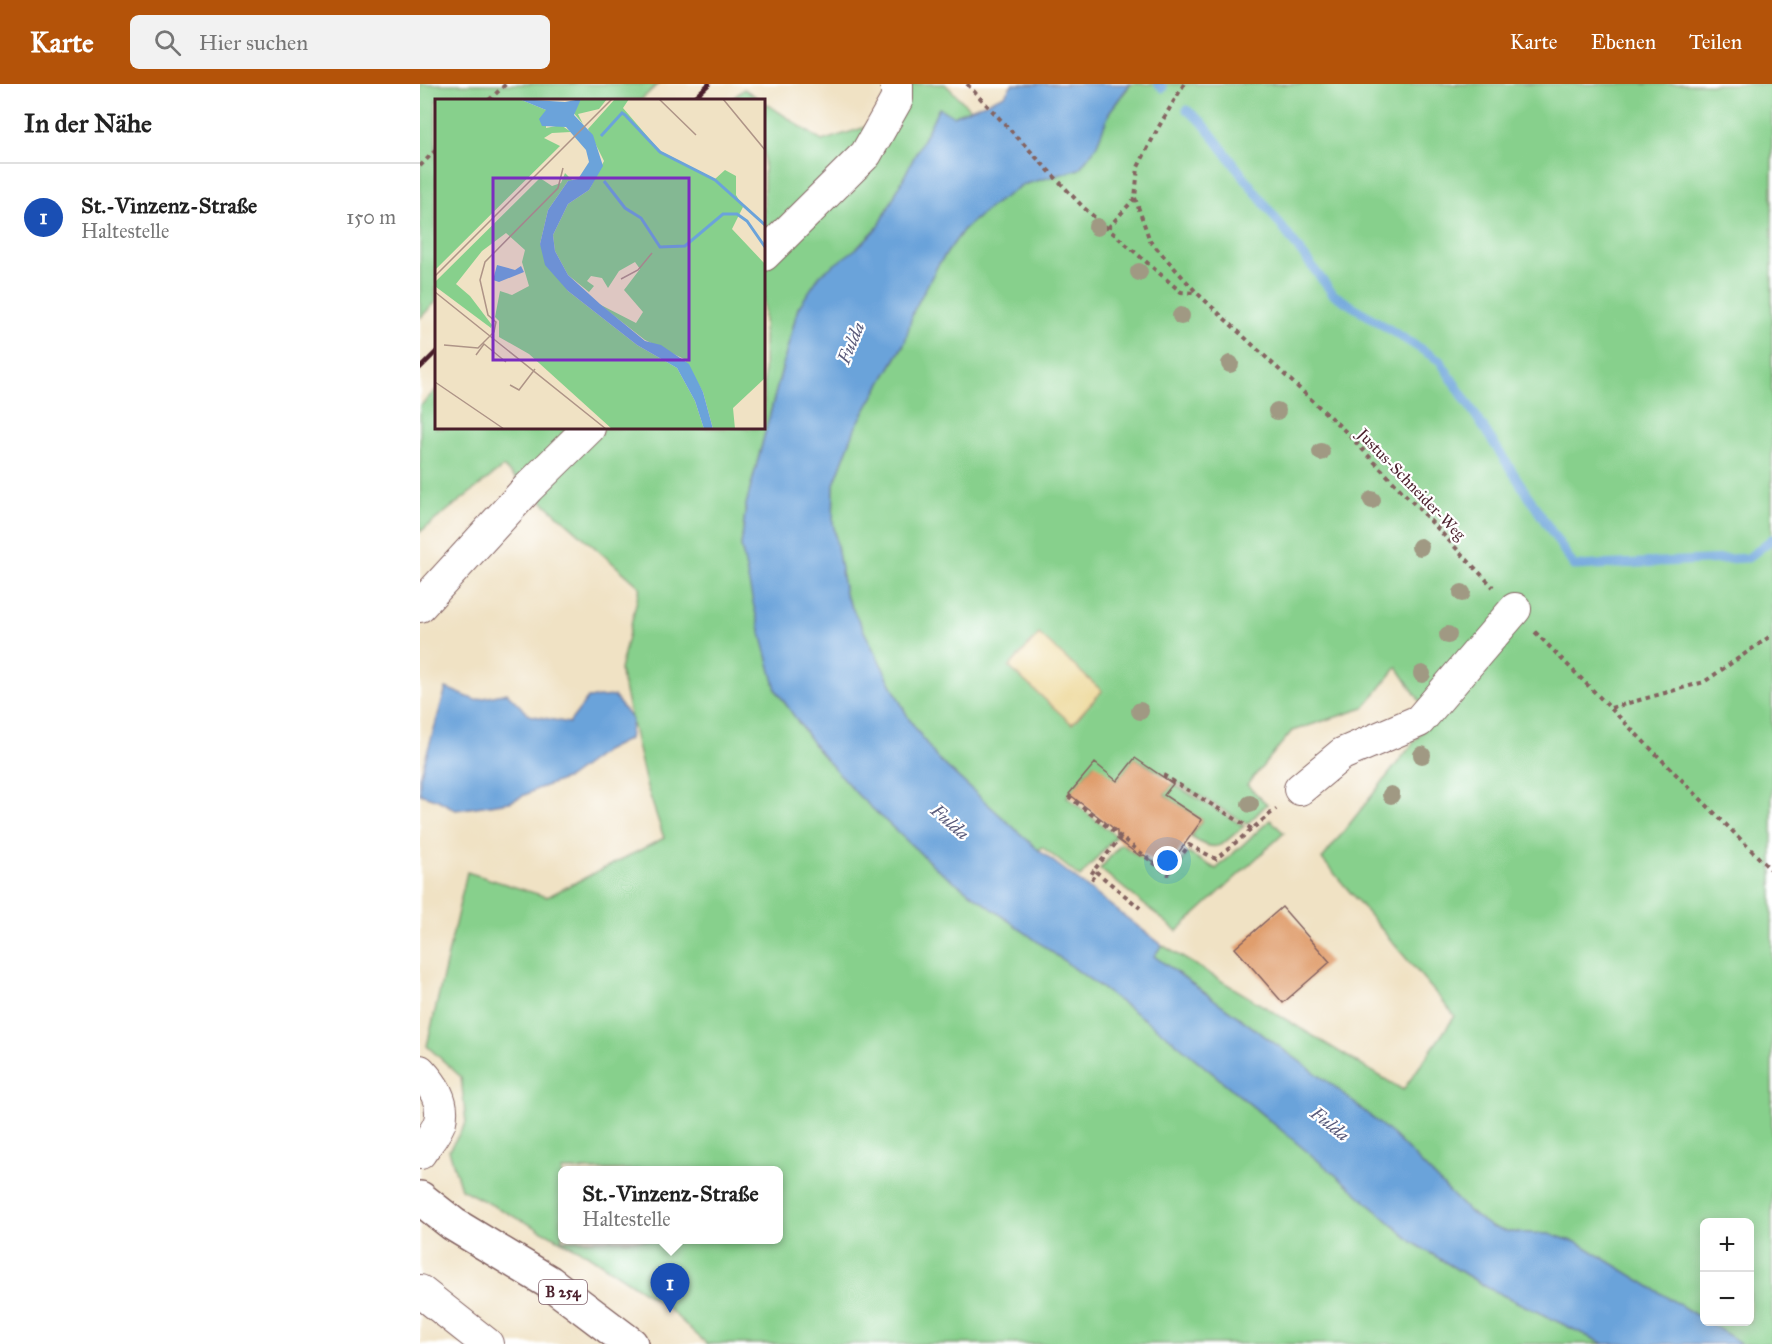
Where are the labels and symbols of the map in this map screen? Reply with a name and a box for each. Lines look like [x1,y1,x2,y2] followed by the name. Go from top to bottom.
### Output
[435,99,765,429] inset map
[832,318,869,368] water label: Fulda
[1351,423,1470,545] street label: Justus-Schneider-Weg
[926,799,974,845] water label: Fulda
[1153,846,1182,875] your location
[1305,1101,1354,1146] water label: Fulda
[650,1264,690,1313] pin: 1
[539,1280,587,1304] road number: B 254

